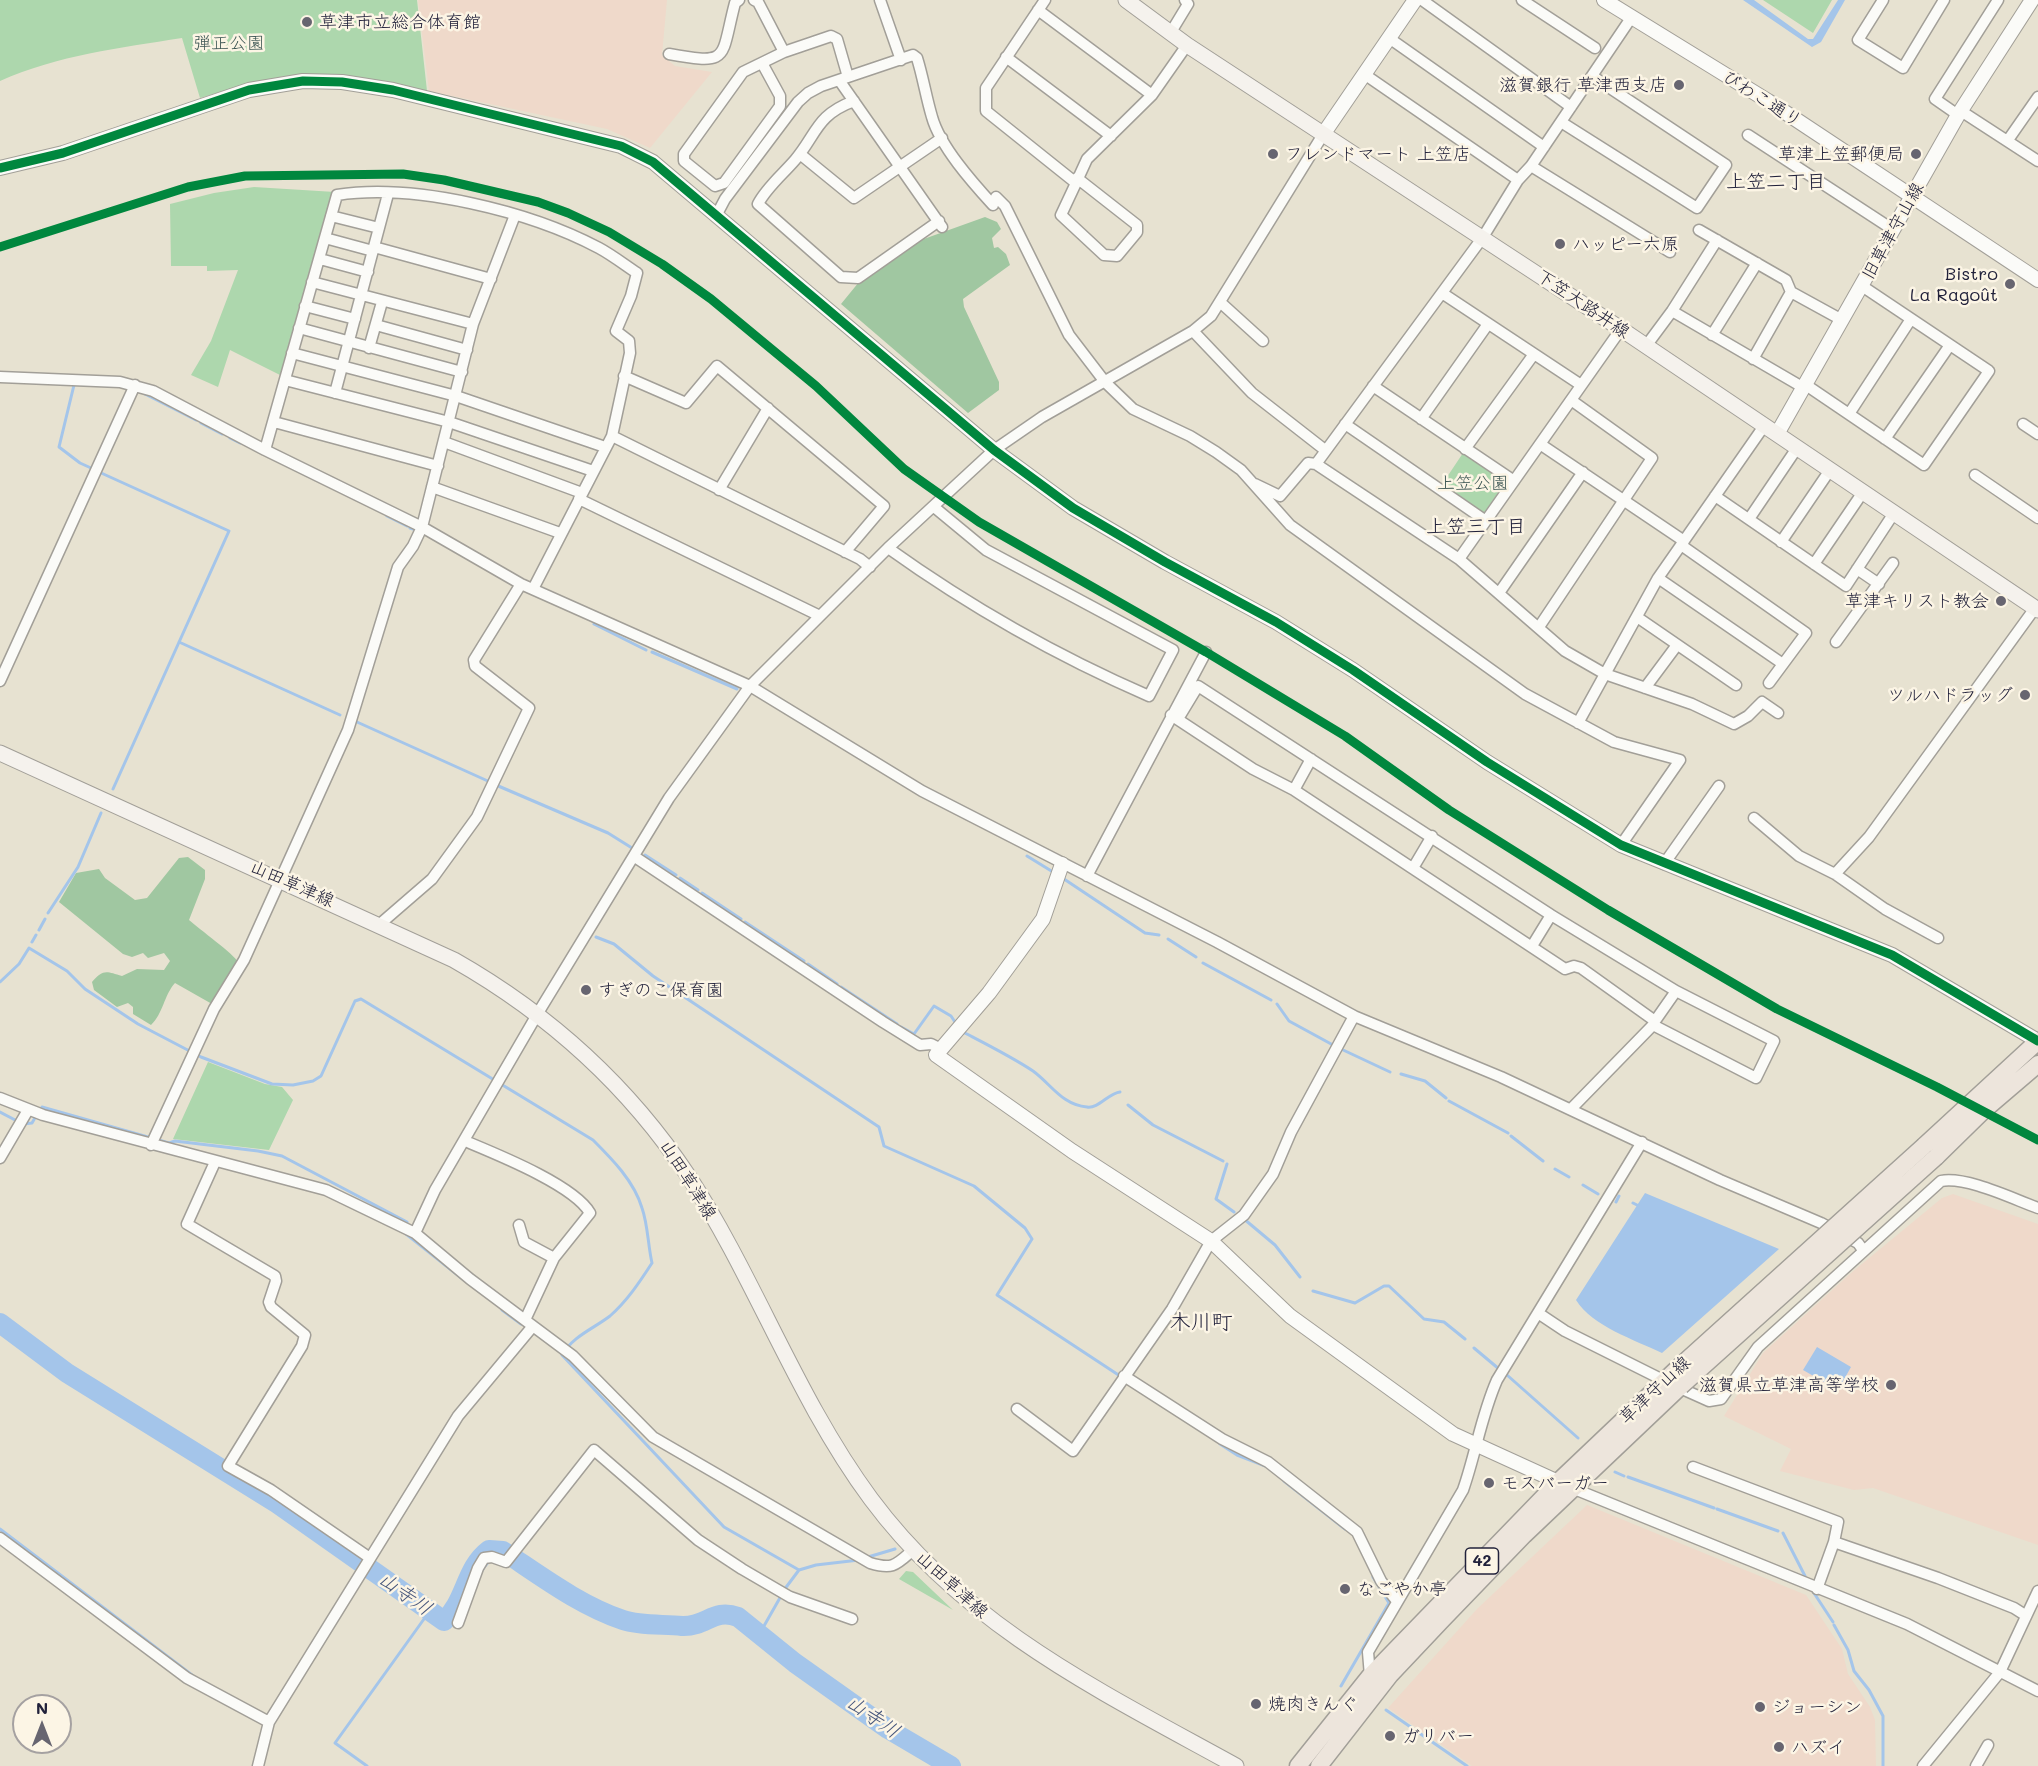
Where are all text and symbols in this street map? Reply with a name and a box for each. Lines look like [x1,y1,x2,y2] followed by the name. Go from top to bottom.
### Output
[319,11,481,33] place label: 草津市立総合体育館
[300,15,314,29] marker: 草津市立総合体育館
[193,32,265,54] park label: 弾正公園
[1718,66,1806,132] street label: びわこ通り
[1499,74,1667,96] place label: 滋賀銀行 草津西支店
[1672,78,1686,92] marker: 滋賀銀行 草津西支店
[1285,143,1471,165] place label: フレンドマート 上笠店
[1778,143,1904,165] place label: 草津上笠郵便局
[1266,147,1280,161] marker: フレンドマート 上笠店
[1909,147,1923,161] marker: 草津上笠郵便局
[1726,170,1826,194] district label: 上笠二丁目
[1857,179,1929,283] street label: 旧草津守山線
[1572,233,1679,255] place label: ハッピー六原
[1553,237,1567,251] marker: ハッピー六原
[1910,263,1998,306] place label: Bistro La Ragoût
[1532,265,1634,343] street label: 下笠大路井線
[2003,277,2017,291] marker: Bistro La Ragoût
[1437,472,1509,494] park label: 上笠公園
[1426,515,1526,539] district label: 上笠三丁目
[1845,590,1989,612] place label: 草津キリスト教会
[1994,594,2008,608] marker: 草津キリスト教会
[1887,684,2013,706] place label: ツルハドラッグ
[2018,688,2032,702] marker: ツルハドラッグ
[246,856,338,912] street label: 山田草津線
[598,979,724,1001] place label: すぎのこ保育園
[579,983,593,997] marker: すぎのこ保育園
[655,1136,721,1224] street label: 山田草津線
[1170,1310,1232,1336] district label: 木川町
[1615,1351,1695,1429] street label: 草津守山線
[1699,1374,1879,1396] place label: 滋賀県立草津高等学校
[1884,1378,1898,1392] marker: 滋賀県立草津高等学校
[1501,1472,1609,1494] place label: モスバーガー
[1482,1476,1496,1490] marker: モスバーガー
[911,1547,993,1623] street label: 山田草津線
[1466,1548,1498,1574] road number: 42
[374,1567,436,1621] water label: 山寺川
[1357,1578,1447,1600] place label: なごやか亭
[1338,1582,1352,1596] marker: なごやか亭
[841,1690,905,1744] water label: 山寺川
[1268,1693,1358,1715] place label: 焼肉きんぐ
[12,1694,72,1754] north arrow
[1772,1696,1862,1718] place label: ジョーシン
[36,1697,48,1718] text: N
[1249,1697,1263,1711] marker: 焼肉きんぐ
[1753,1700,1767,1714] marker: ジョーシン
[1402,1725,1474,1747] place label: ガリバー
[1383,1729,1397,1743] marker: ガリバー
[1791,1736,1845,1758] place label: ハズイ
[1772,1740,1786,1754] marker: ハズイ

